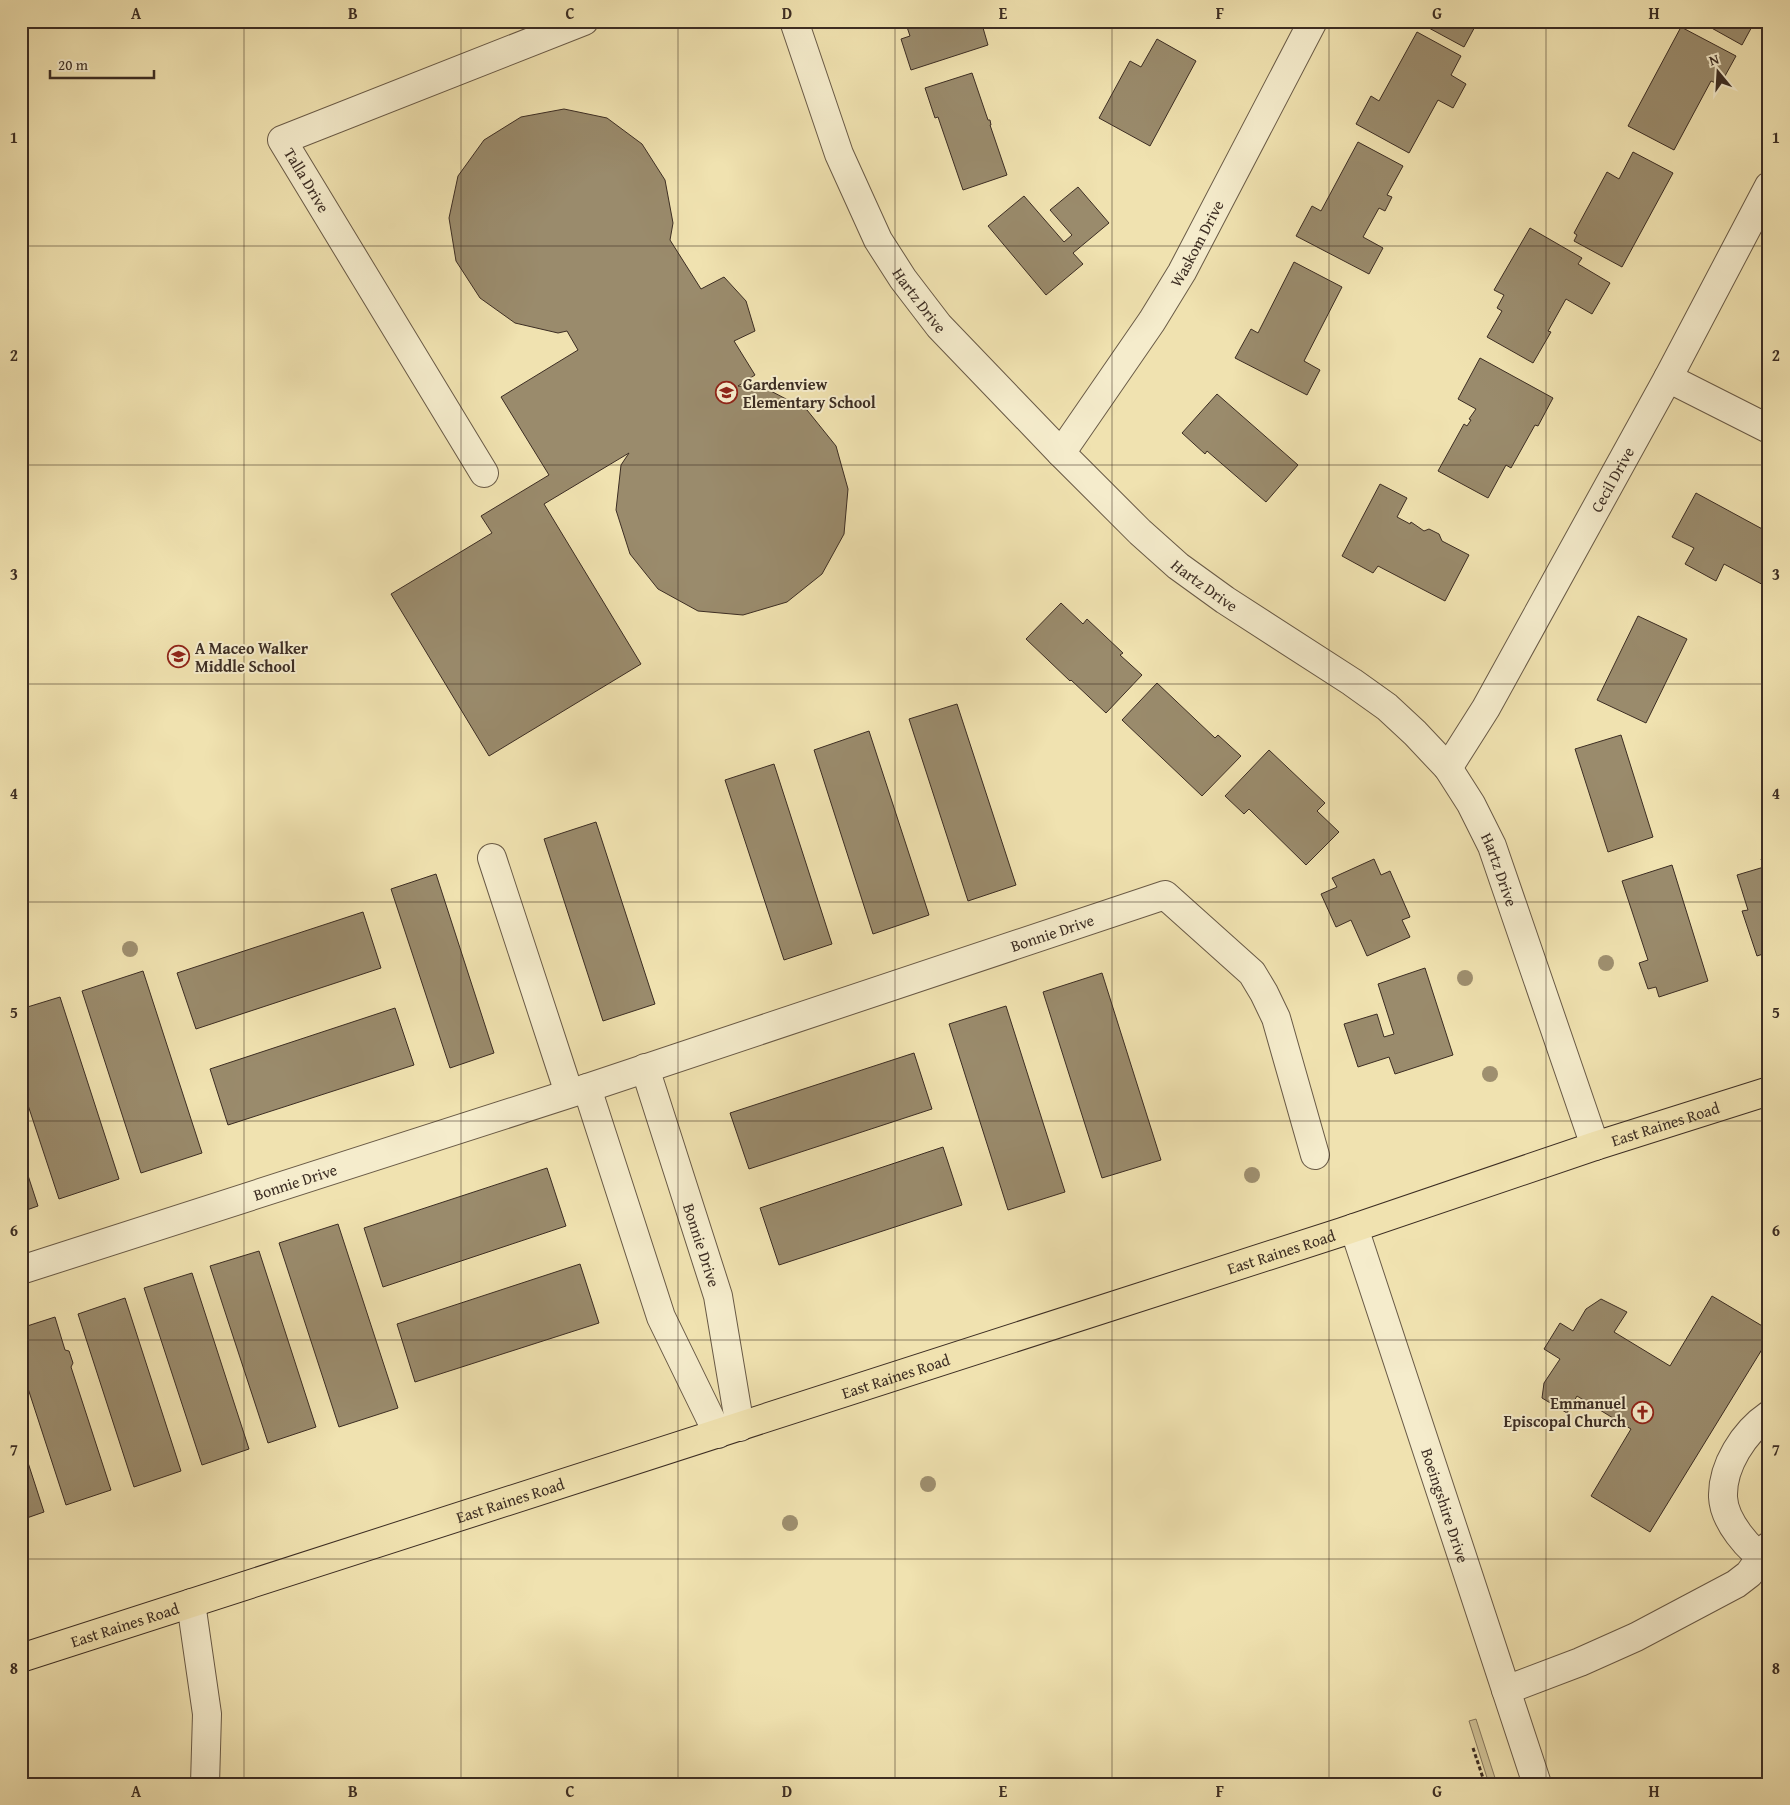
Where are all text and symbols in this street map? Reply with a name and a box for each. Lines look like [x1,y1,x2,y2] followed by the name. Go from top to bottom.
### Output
[131,1,142,25] text: A
[348,1,358,25] text: B
[565,1,575,25] text: C
[782,1,792,25] text: D
[999,1,1008,25] text: E
[1216,1,1224,25] text: F
[1432,1,1442,25] text: G
[1648,1,1660,25] text: H
[50,48,154,80] scale bar
[1692,48,1742,98] north arrow
[1706,48,1722,71] text: N
[58,54,89,75] text: 20 m
[10,125,18,149] text: 1
[1772,125,1780,149] text: 1
[278,143,336,217] street label: Talla Drive
[1164,196,1230,291] street label: Waskom Drive
[887,263,952,339] street label: Hartz Drive
[10,343,18,367] text: 2
[1772,343,1780,367] text: 2
[743,372,876,414] place label: Gardenview Elementary School
[715,381,739,405] school or university icon: Gardenview Elementary School
[1584,442,1640,517] street label: Cecil Drive
[1166,553,1243,617] street label: Hartz Drive
[10,562,18,586] text: 3
[1772,562,1780,586] text: 3
[195,636,309,678] place label: A Maceo Walker Middle School
[167,645,191,669] school or university icon: A Maceo Walker Middle School
[10,781,18,805] text: 4
[1772,781,1780,805] text: 4
[1475,828,1524,910] street label: Hartz Drive
[1007,908,1097,958] street label: Bonnie Drive
[10,1000,18,1024] text: 5
[1772,1000,1780,1024] text: 5
[1608,1095,1723,1152] street label: East Raines Road
[250,1157,340,1207] street label: Bonnie Drive
[677,1200,726,1290] street label: Bonnie Drive
[10,1218,18,1242] text: 6
[1772,1218,1780,1242] text: 6
[1224,1223,1339,1280] street label: East Raines Road
[838,1347,953,1405] street label: East Raines Road
[1503,1391,1627,1433] place label: Emmanuel Episcopal Church
[1630,1400,1654,1424] church icon: Emmanuel Episcopal Church
[10,1437,18,1461] text: 7
[1772,1437,1780,1461] text: 7
[1415,1445,1475,1566] street label: Boeingshire Drive
[453,1471,568,1529] street label: East Raines Road
[68,1596,182,1653] street label: East Raines Road
[10,1656,18,1680] text: 8
[1772,1656,1780,1680] text: 8
[131,1779,142,1803] text: A
[348,1779,358,1803] text: B
[565,1779,575,1803] text: C
[782,1779,792,1803] text: D
[999,1779,1008,1803] text: E
[1216,1779,1224,1803] text: F
[1432,1779,1442,1803] text: G
[1648,1779,1660,1803] text: H

